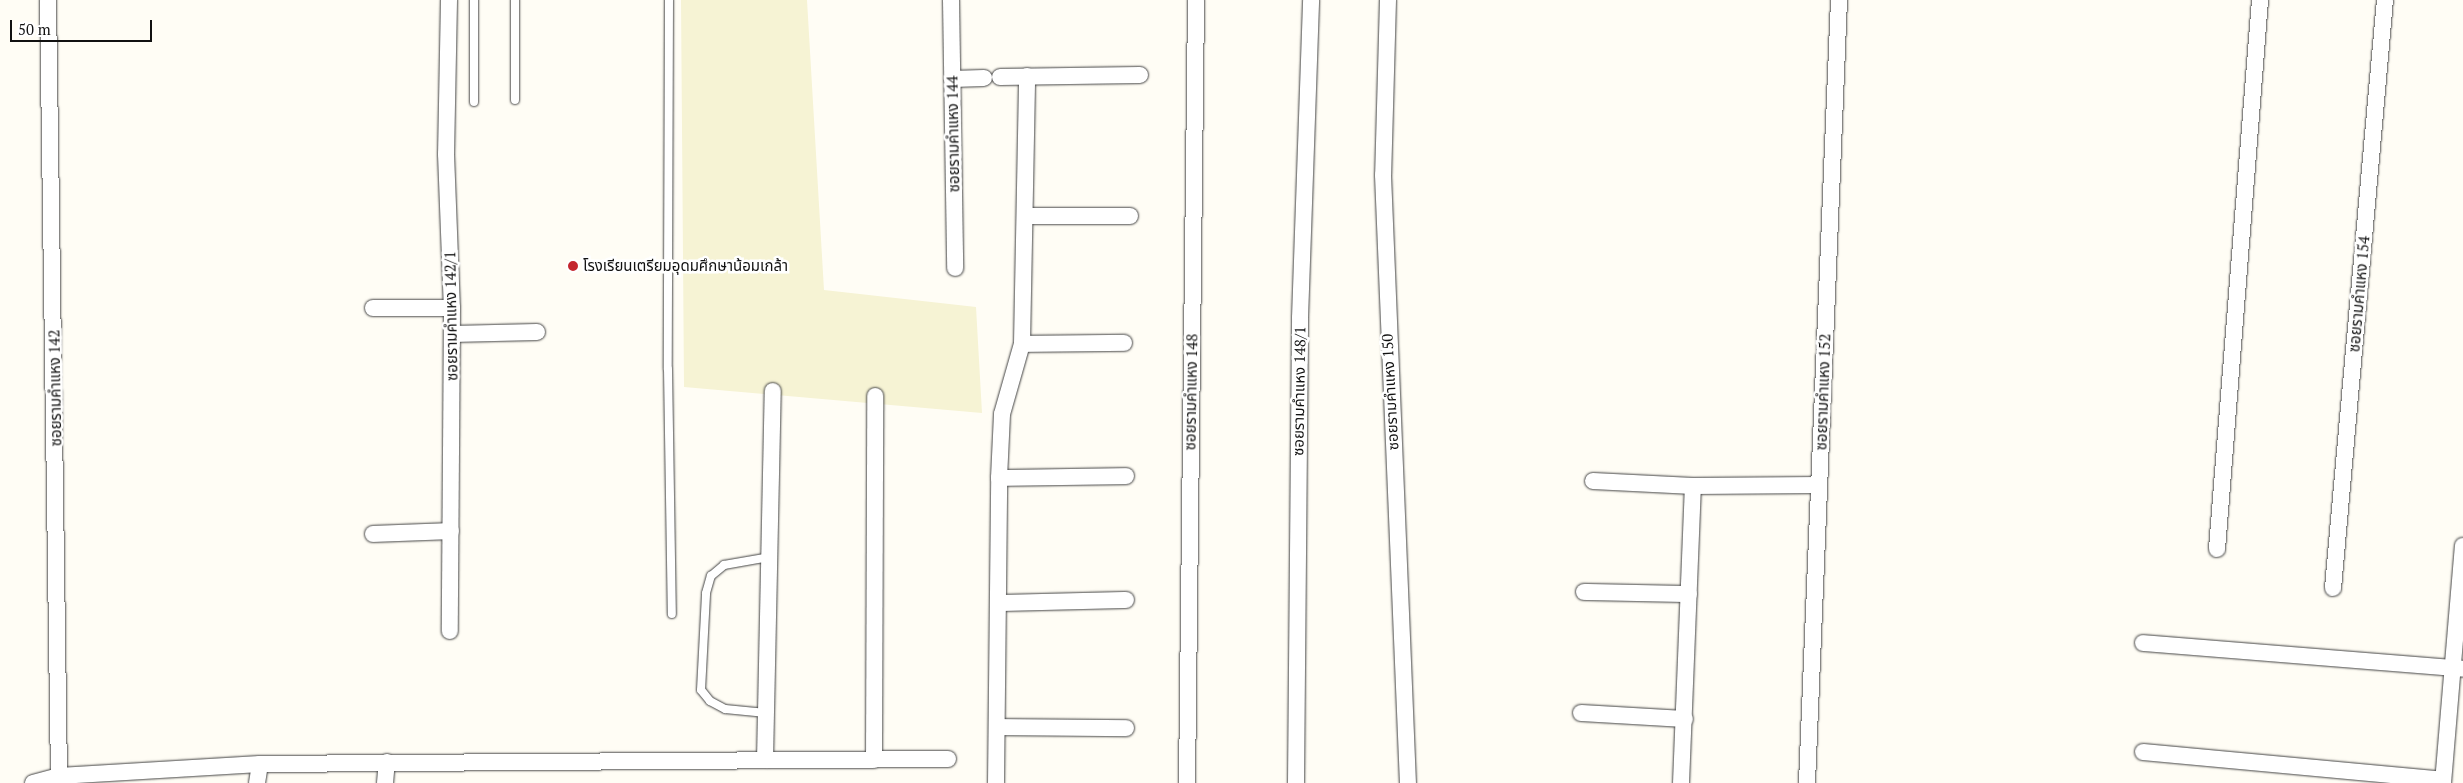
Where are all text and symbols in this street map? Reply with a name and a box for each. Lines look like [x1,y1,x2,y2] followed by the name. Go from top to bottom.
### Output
[12,10,155,42] scale bar
[18,19,51,39] text: 50 m
[943,75,963,193] street label: ซอยรามคำแหง 144
[2345,235,2373,353] street label: ซอยรามคำแหง 154
[441,251,461,381] street label: ซอยรามคำแหง 142/1
[583,257,788,275] place label: โรงเรียนเตรียมอุดมศึกษาน้อมเกล้า
[567,260,579,272] marker: โรงเรียนเตรียมอุดมศึกษาน้อมเกล้า
[1289,326,1309,456] street label: ซอยรามคำแหง 148/1
[45,329,65,447] street label: ซอยรามคำแหง 142
[1181,333,1201,451] street label: ซอยรามคำแหง 148
[1378,333,1402,451] street label: ซอยรามคำแหง 150
[1812,333,1834,451] street label: ซอยรามคำแหง 152

